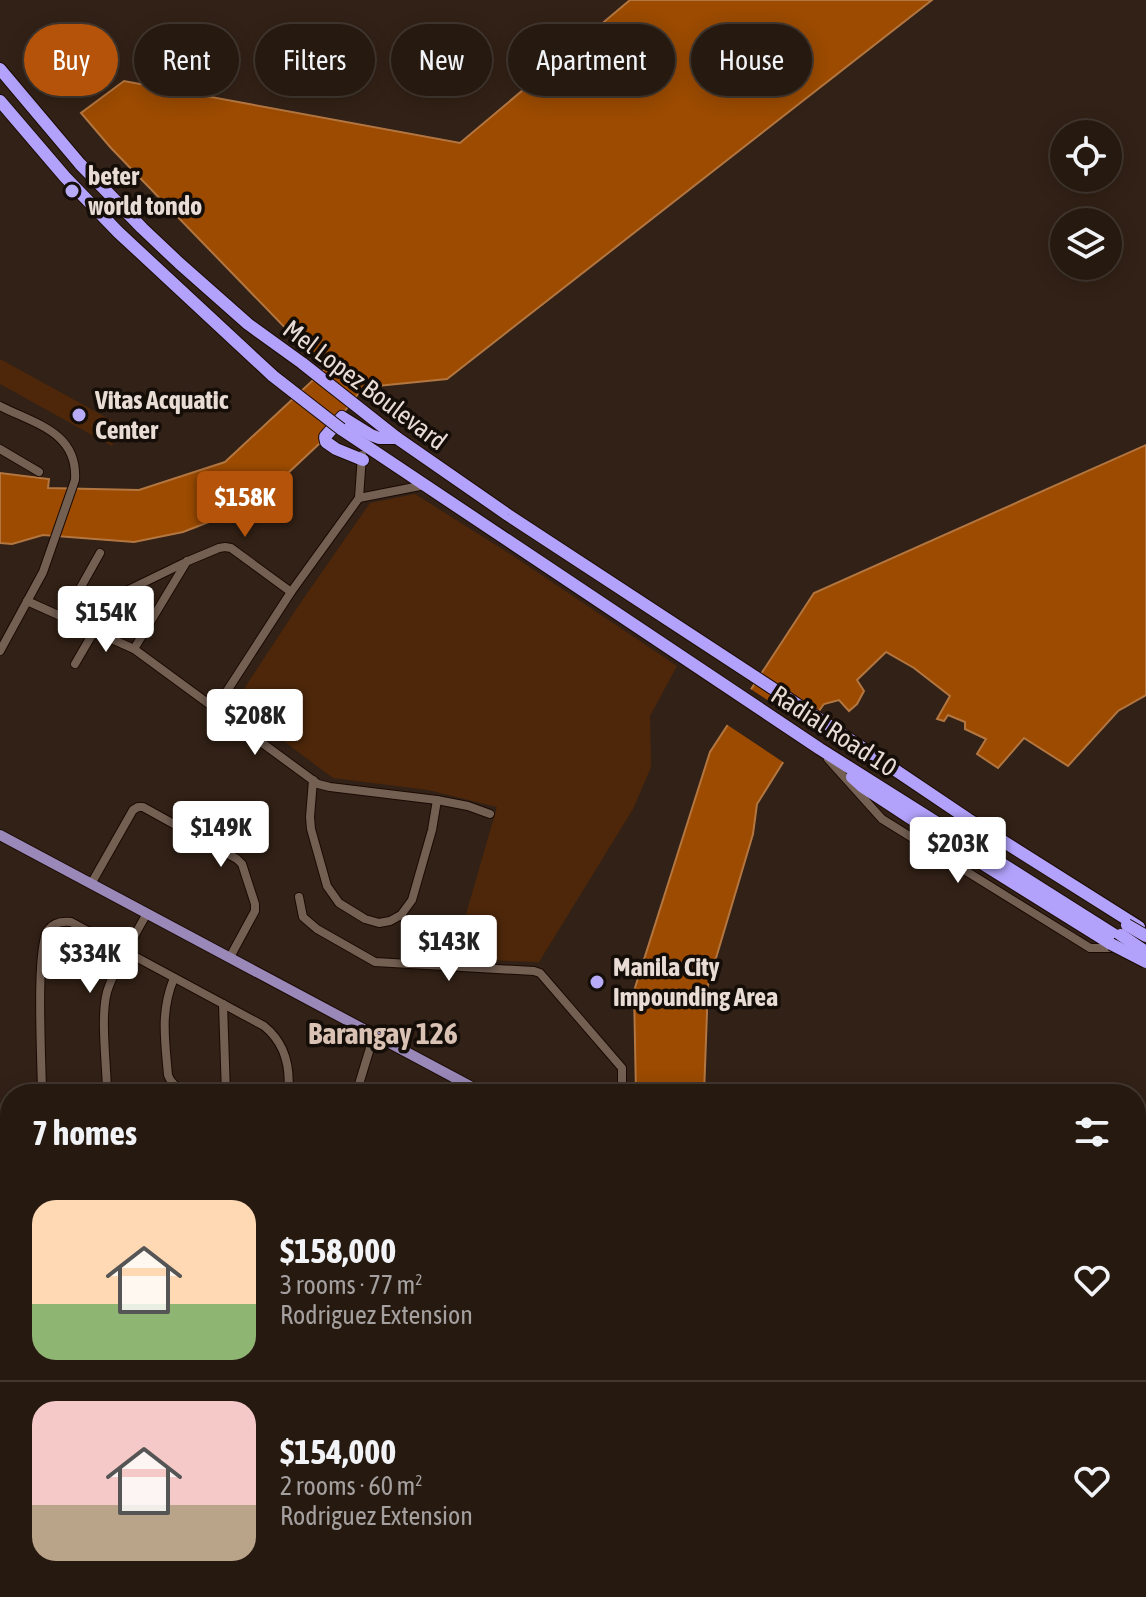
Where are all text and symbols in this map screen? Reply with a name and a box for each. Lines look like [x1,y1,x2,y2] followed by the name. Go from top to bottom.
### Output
[24,24,118,96] chip: Buy
[134,24,239,96] chip: Rent
[255,24,375,96] chip: Filters
[391,24,492,96] chip: New
[508,24,675,96] chip: Apartment
[691,24,812,96] chip: House
[1050,120,1122,280] map controls
[1050,120,1122,192] button: locate
[88,161,202,221] place label: beter world tondo
[63,182,81,200] marker: beter world tondo
[1050,208,1122,280] button: layers
[277,314,453,456] street label: Mel Lopez Boulevard
[94,385,229,445] place label: Vitas Acquatic Center
[70,406,88,424] marker: Vitas Acquatic Center
[189,471,301,539] pin: $158K
[215,482,275,512] text: $158K
[50,586,162,654] pin: $154K
[76,597,136,627] text: $154K
[766,679,902,783] street label: Radial Road 10
[199,689,311,757] pin: $208K
[225,700,285,730] text: $208K
[165,801,277,869] pin: $149K
[191,812,251,842] text: $149K
[902,817,1014,885] pin: $203K
[928,828,988,858] text: $203K
[393,915,505,983] pin: $143K
[419,926,479,956] text: $143K
[34,927,146,995] pin: $334K
[60,938,120,968] text: $334K
[613,952,778,1012] place label: Manila City Impounding Area
[588,973,606,991] marker: Manila City Impounding Area
[308,1016,458,1050] district label: Barangay 126
[1070,1110,1114,1154] icon: filters
[32,1113,137,1152] text: 7 homes
[280,1231,396,1270] text: $158,000
[96,1232,192,1328] icon: home
[1070,1258,1114,1302] icon: heart
[280,1270,422,1300] text: 3 rooms · 77 m²
[280,1300,473,1330] text: Rodriguez Extension
[280,1432,396,1471] text: $154,000
[96,1433,192,1529] icon: home
[1070,1459,1114,1503] icon: heart
[280,1471,422,1501] text: 2 rooms · 60 m²
[280,1501,473,1531] text: Rodriguez Extension

